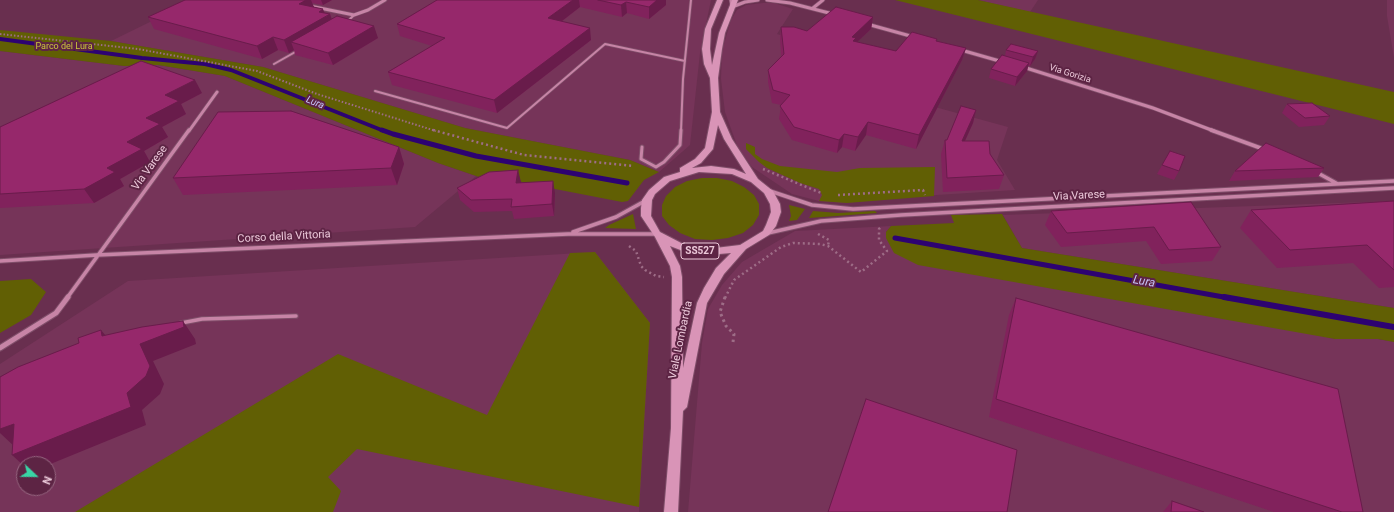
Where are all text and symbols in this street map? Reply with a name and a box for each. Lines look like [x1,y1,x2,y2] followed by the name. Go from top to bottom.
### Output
[35,42,93,52] park label: Parco del Lura
[1048,62,1092,86] street label: Via Gorizia
[304,94,326,112] water label: Lura
[129,143,171,193] street label: Via Varese
[1053,188,1105,204] street label: Via Varese
[237,228,331,246] street label: Corso della Vittoria
[681,243,719,259] road number: SS527
[1132,273,1156,291] water label: Lura
[666,300,696,380] street label: Viale Lombardia
[16,456,56,496] north arrow
[39,474,54,486] text: N

